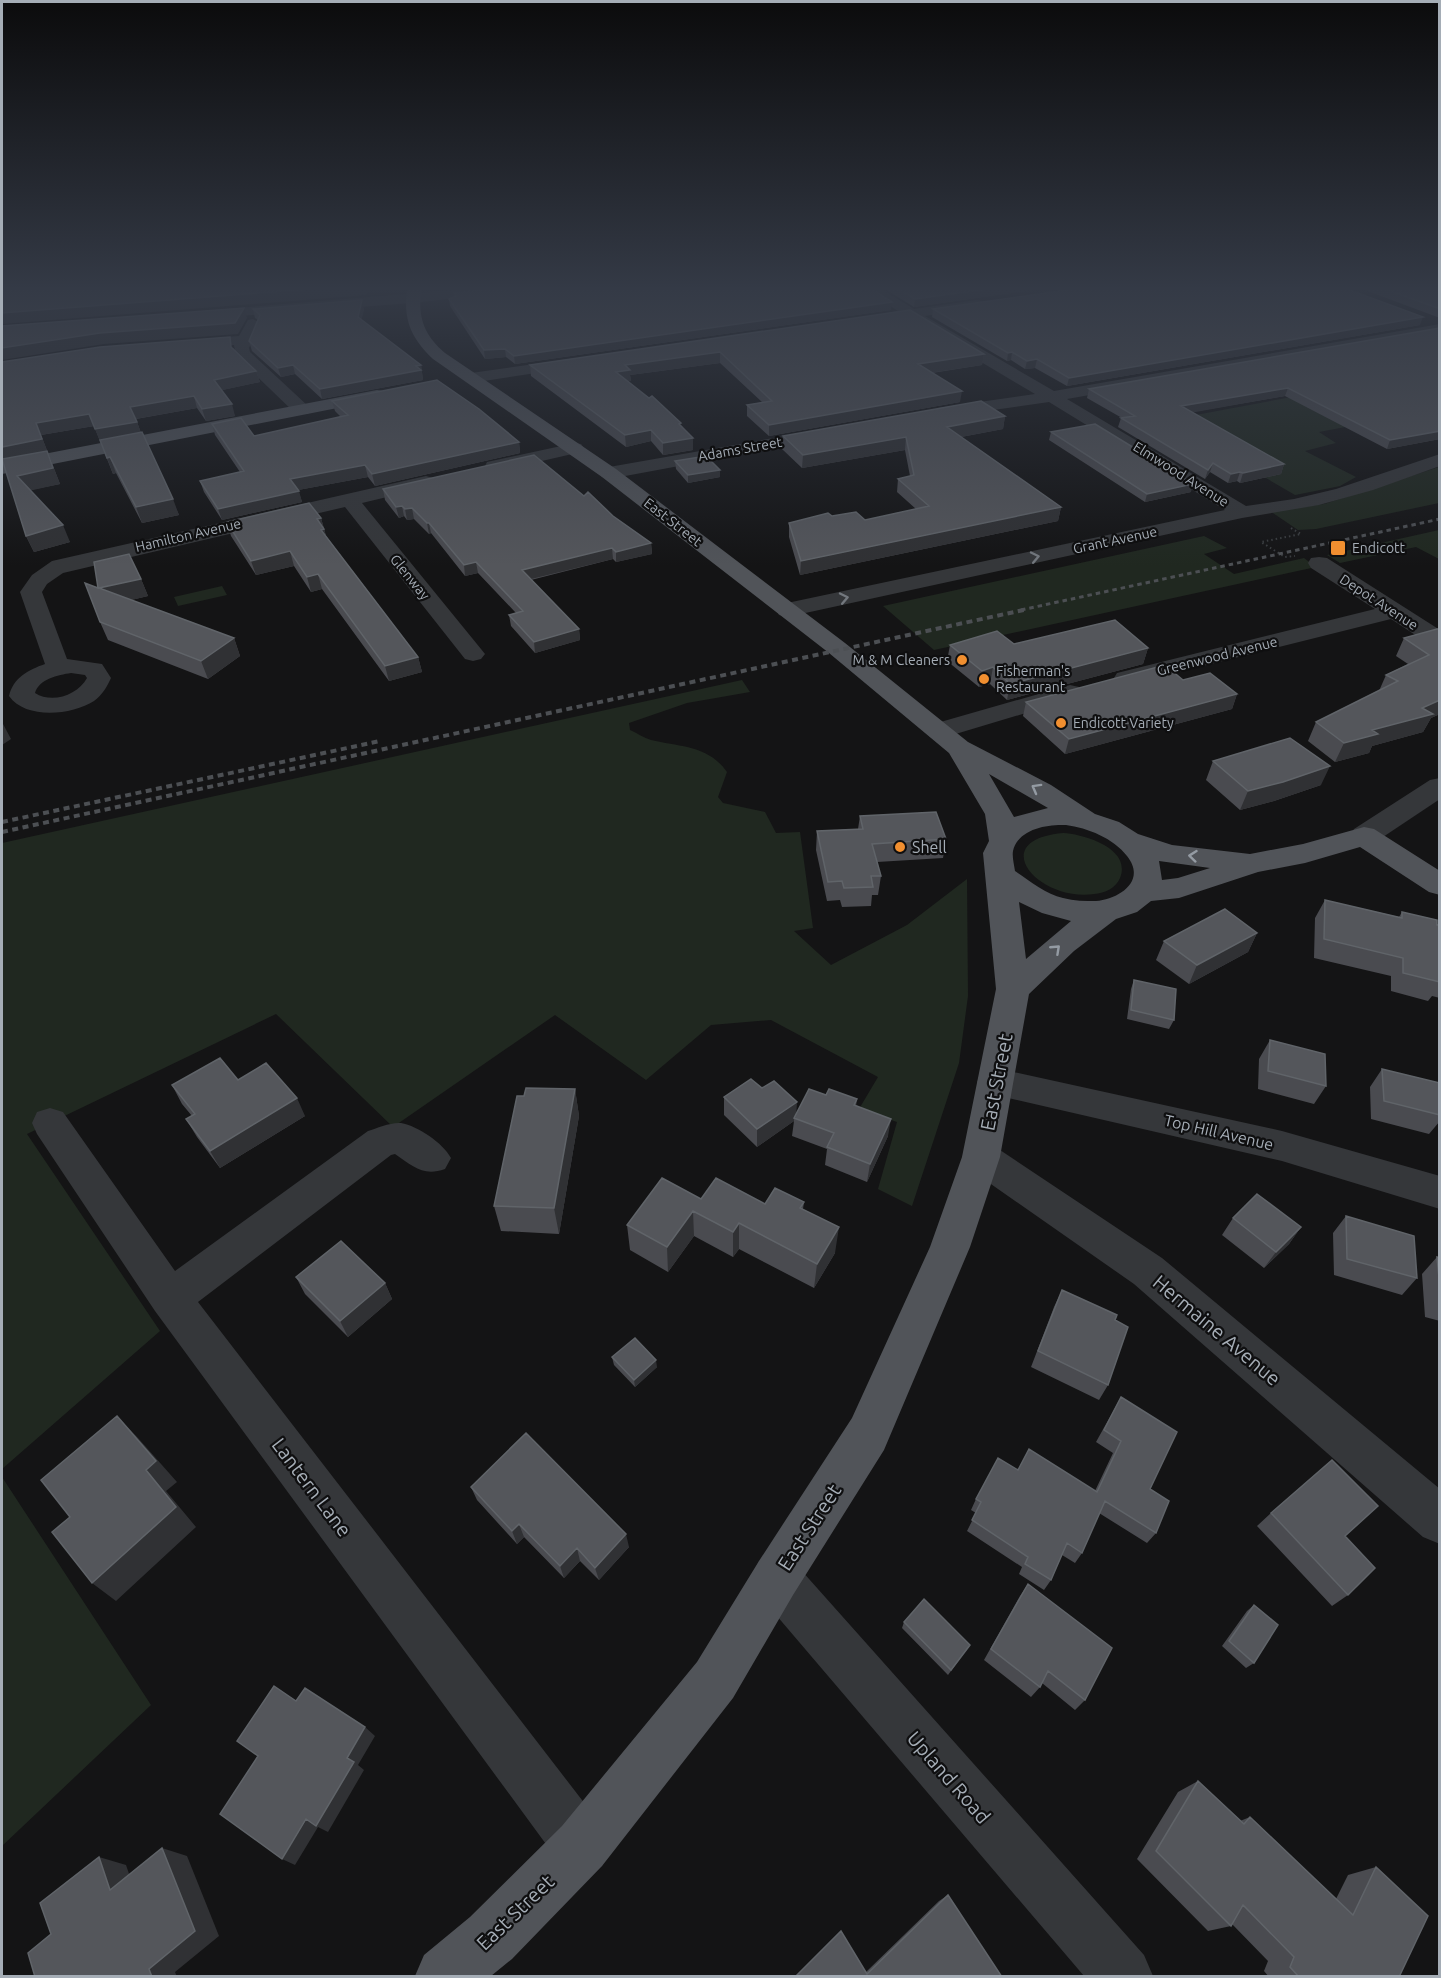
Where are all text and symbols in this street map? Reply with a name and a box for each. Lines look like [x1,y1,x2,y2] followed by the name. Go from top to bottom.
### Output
[697,434,784,464] street label: Adams Street
[1130,438,1232,510] street label: Elmwood Avenue
[641,494,705,550] street label: East Street
[134,515,242,555] street label: Hamilton Avenue
[1071,523,1159,557] street label: Grant Avenue
[1329,539,1347,557] marker: Endicott
[1352,540,1406,556] place label: Endicott
[387,551,433,603] street label: Glenway
[1030,551,1040,564] one-way arrow
[1337,571,1421,633] street label: Depot Avenue
[839,592,849,605] one-way arrow
[1155,633,1279,679] street label: Greenwood Avenue
[853,652,950,668] place label: M & M Cleaners
[955,653,969,667] marker: M & M Cleaners
[996,663,1070,695] place label: Fisherman's Restaurant
[977,672,991,686] marker: Fisherman's Restaurant
[1073,715,1174,731] place label: Endicott Variety
[1054,716,1068,730] marker: Endicott Variety
[1032,784,1042,796] one-way arrow
[912,838,947,856] place label: Shell
[893,840,907,854] marker: Shell
[1188,851,1197,863] one-way arrow
[1049,945,1060,956] one-way arrow
[975,1031,1017,1133] street label: East Street
[1163,1111,1275,1153] street label: Top Hill Avenue
[1149,1270,1285,1390] street label: Hermaine Avenue
[268,1433,356,1541] street label: Lantern Lane
[773,1479,846,1575] street label: East Street
[903,1726,995,1828] street label: Upland Road
[472,1869,558,1954] street label: East Street

